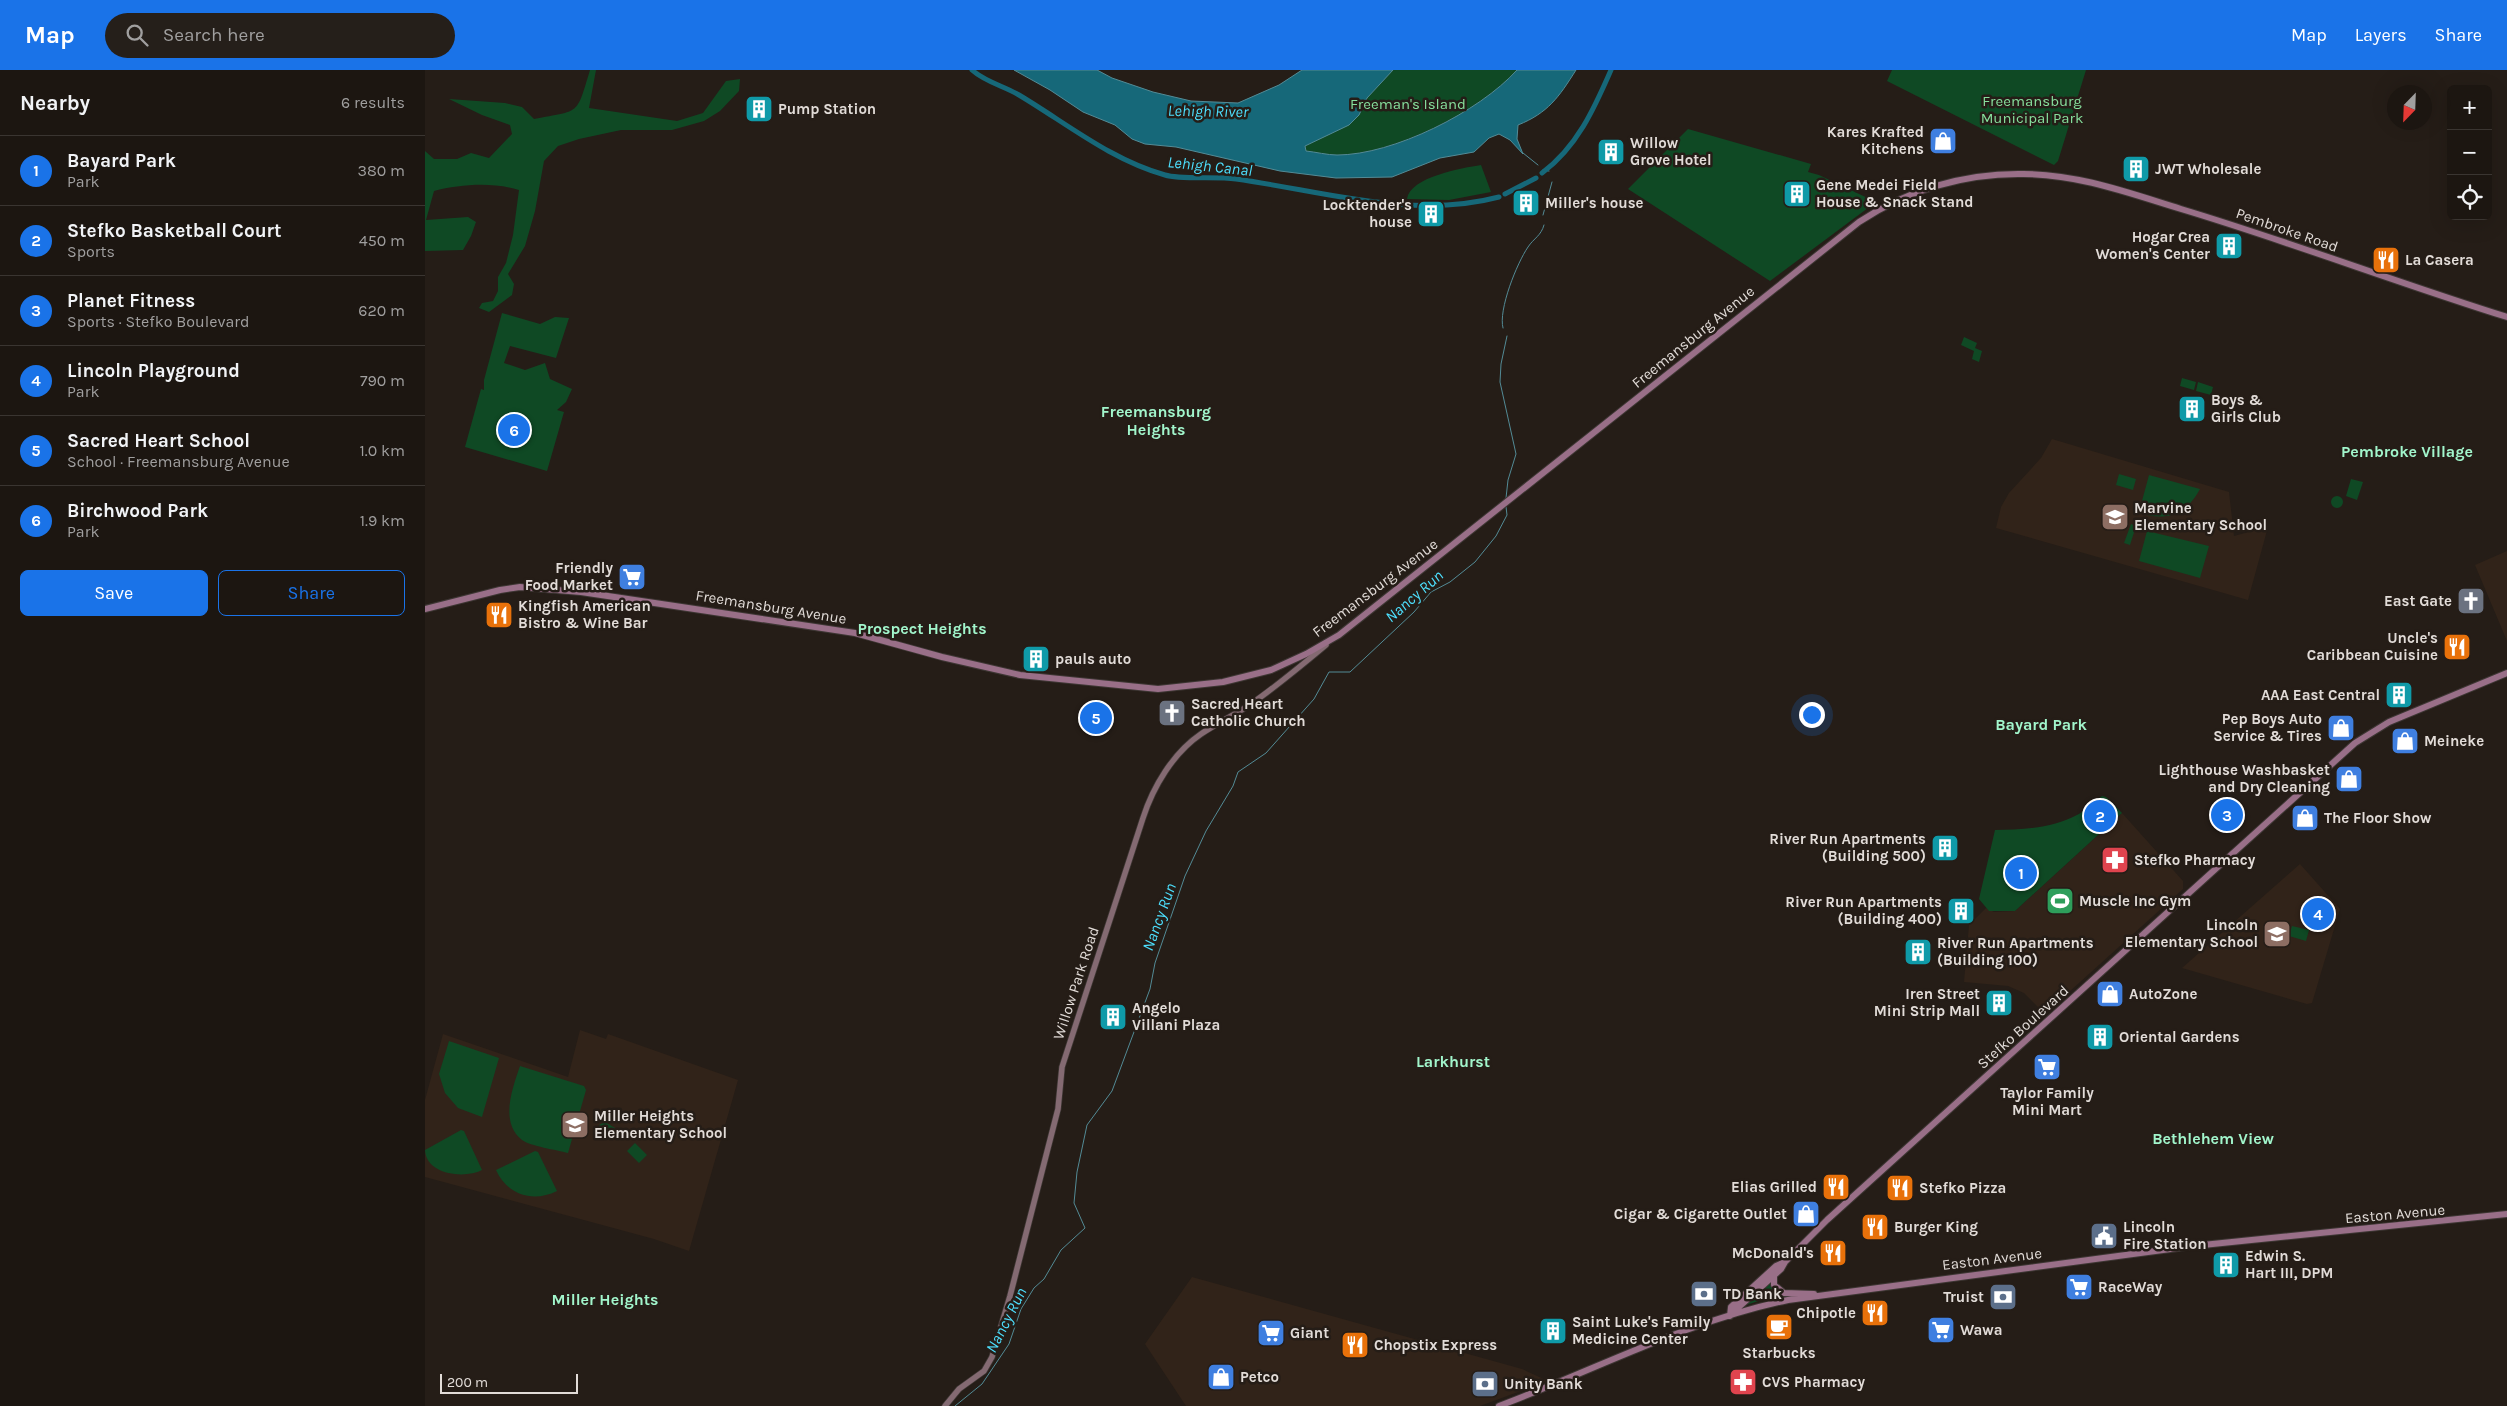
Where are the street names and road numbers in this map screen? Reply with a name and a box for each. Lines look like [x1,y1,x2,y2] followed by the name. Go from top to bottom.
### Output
[2234,204,2340,256] street label: Pembroke Road
[1628,282,1758,392] street label: Freemansburg Avenue
[1309,535,1441,641] street label: Freemansburg Avenue
[694,586,848,628] street label: Freemansburg Avenue
[1049,924,1103,1042] street label: Willow Park Road
[1974,981,2072,1073] street label: Stefko Boulevard
[2344,1201,2446,1227] street label: Easton Avenue
[1941,1244,2043,1274] street label: Easton Avenue

